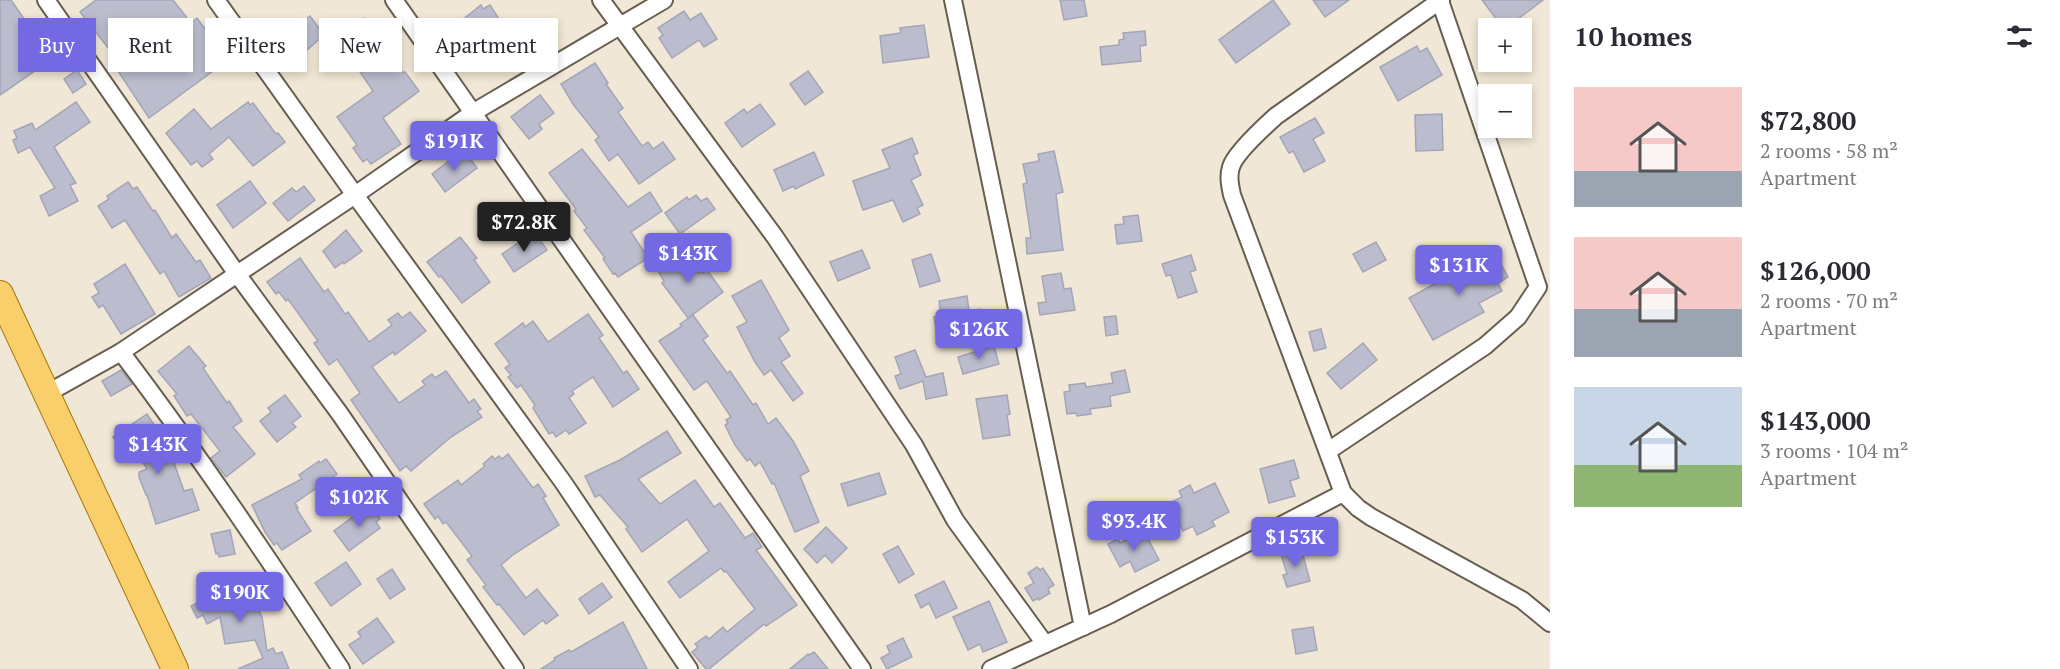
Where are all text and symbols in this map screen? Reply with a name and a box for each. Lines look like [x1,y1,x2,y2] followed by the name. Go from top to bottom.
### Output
[18,18,96,72] chip: Buy
[108,18,193,72] chip: Rent
[205,18,307,72] chip: Filters
[319,18,402,72] chip: New
[414,18,558,72] chip: Apartment
[1478,18,1532,138] map controls
[1478,18,1532,72] button: +
[1574,19,1692,53] text: 10 homes
[2003,20,2036,53] icon: filters
[1478,84,1532,138] button: −
[1760,103,1856,137] text: $72,800
[1622,111,1694,183] icon: home
[412,121,496,172] pin: $191K
[424,127,484,154] text: $191K
[1760,137,1898,164] text: 2 rooms · 58 m²
[1760,164,1857,191] text: Apartment
[475,202,573,253] pin: $72.8K
[491,208,557,235] text: $72.8K
[646,233,730,284] pin: $143K
[658,239,718,266] text: $143K
[1417,245,1501,296] pin: $131K
[1429,251,1489,278] text: $131K
[1760,253,1871,287] text: $126,000
[1622,261,1694,333] icon: home
[1760,287,1898,314] text: 2 rooms · 70 m²
[937,309,1021,360] pin: $126K
[1760,314,1857,341] text: Apartment
[949,315,1009,342] text: $126K
[1760,403,1871,437] text: $143,000
[1622,411,1694,483] icon: home
[116,424,200,475] pin: $143K
[128,430,188,457] text: $143K
[1760,437,1908,464] text: 3 rooms · 104 m²
[1760,464,1857,491] text: Apartment
[317,477,401,528] pin: $102K
[329,483,389,510] text: $102K
[1085,501,1183,552] pin: $93.4K
[1101,507,1167,534] text: $93.4K
[1253,517,1337,568] pin: $153K
[1265,523,1325,550] text: $153K
[198,572,282,623] pin: $190K
[210,578,270,605] text: $190K

